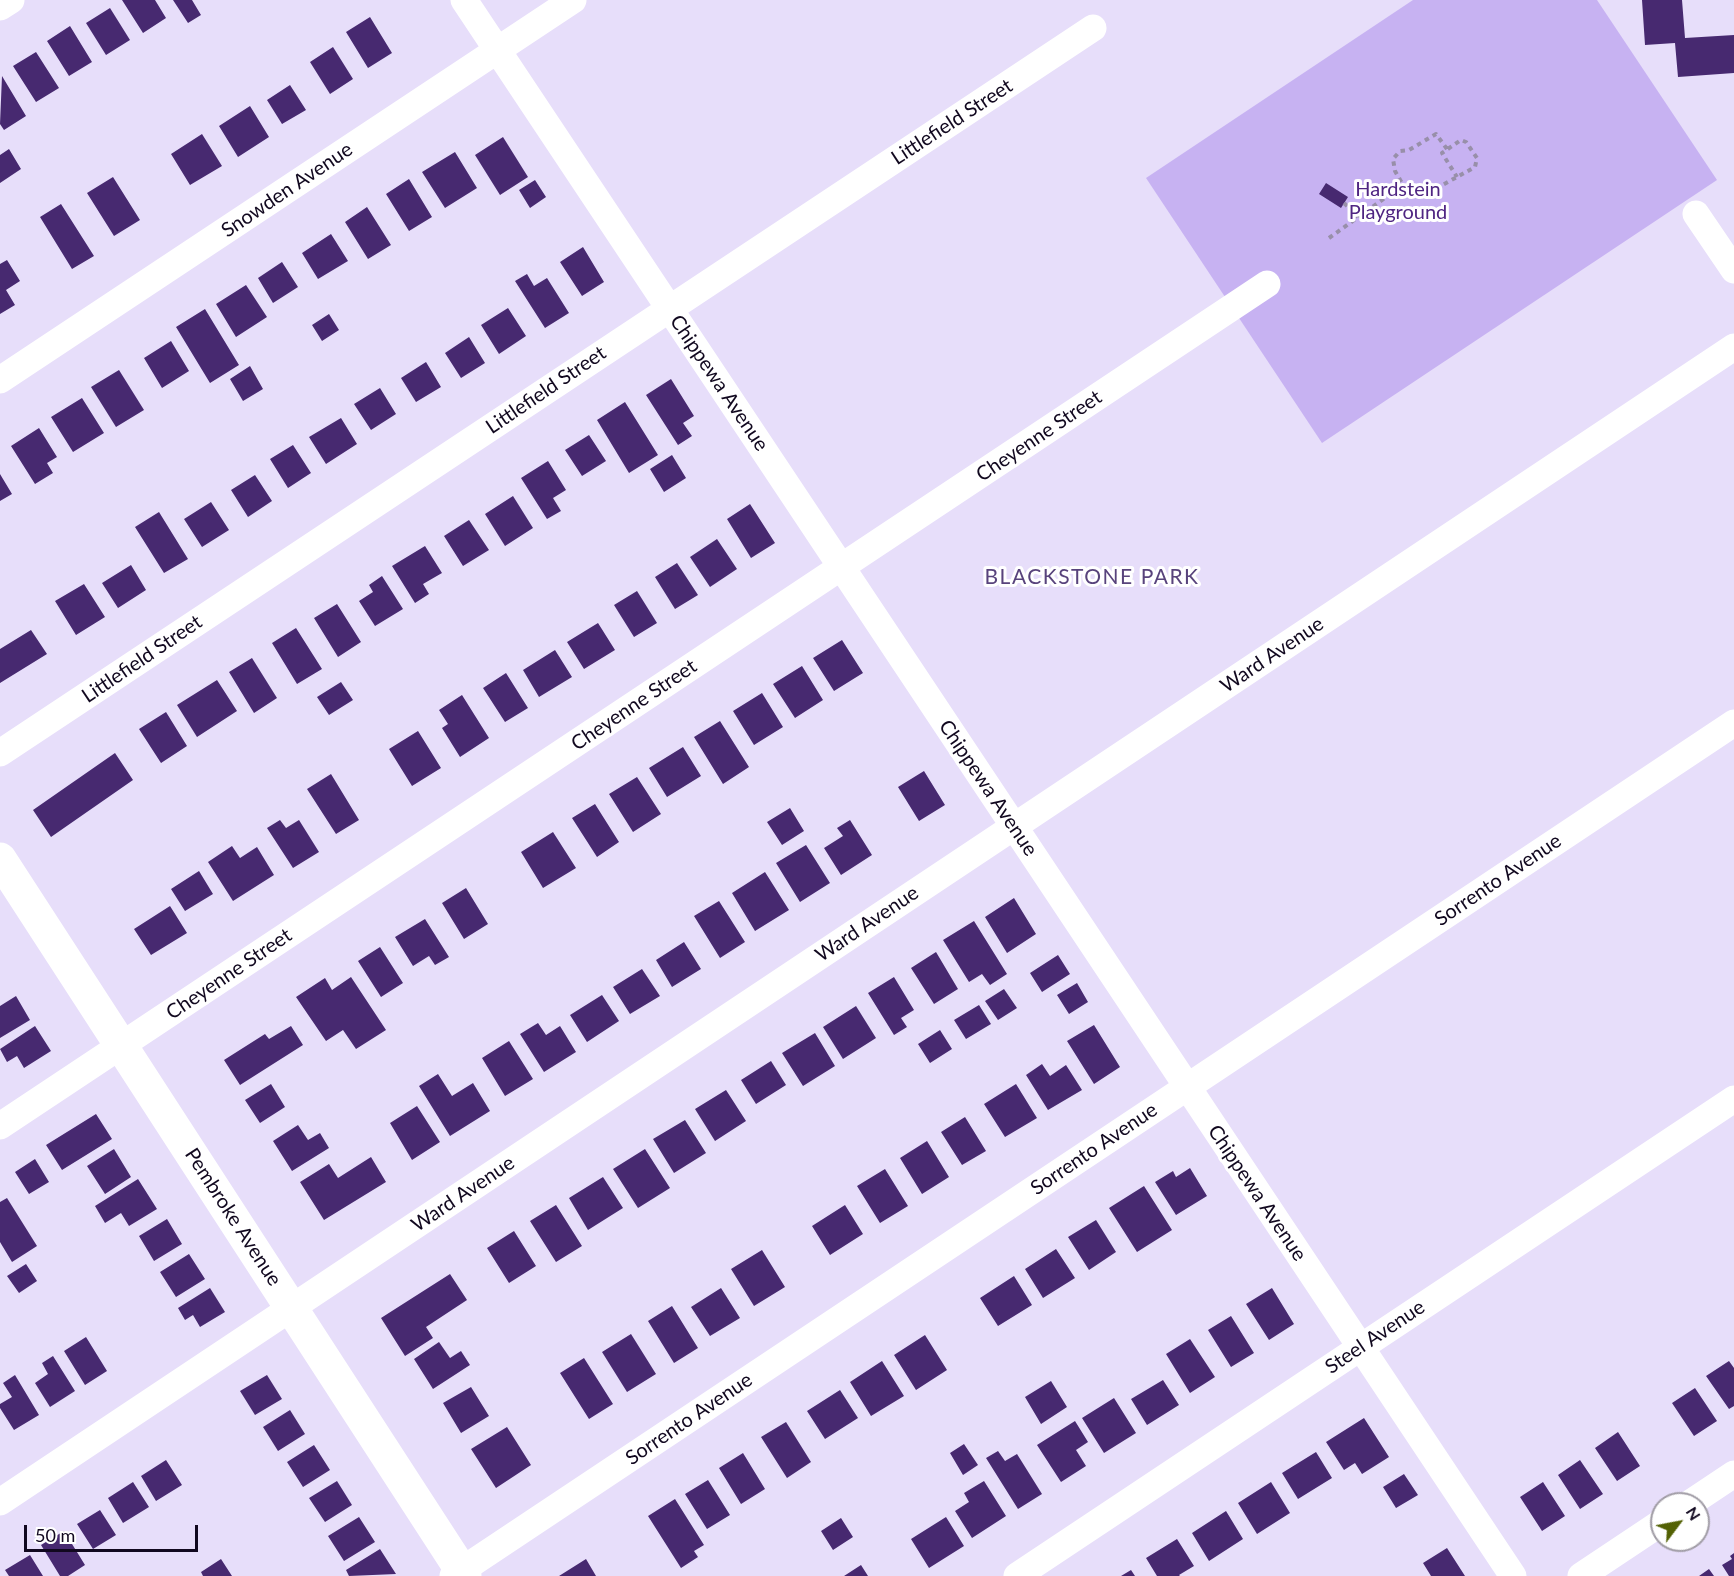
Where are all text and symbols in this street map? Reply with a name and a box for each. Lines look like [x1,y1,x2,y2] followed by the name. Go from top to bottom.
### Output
[887,74,1017,170] street label: Littlefield Street
[217,137,357,243] street label: Snowden Avenue
[1349,178,1447,225] park label: Hardstein Playground
[665,310,773,456] street label: Chippewa Avenue
[481,341,611,439] street label: Littlefield Street
[972,385,1106,487] street label: Cheyenne Street
[985,564,1199,590] district label: BLACKSTONE PARK
[77,610,207,708] street label: Littlefield Street
[1216,612,1328,698] street label: Ward Avenue
[567,654,701,756] street label: Cheyenne Street
[934,715,1042,861] street label: Chippewa Avenue
[1430,829,1566,931] street label: Sorrento Avenue
[811,881,923,967] street label: Ward Avenue
[162,923,296,1025] street label: Cheyenne Street
[1026,1098,1162,1200] street label: Sorrento Avenue
[1203,1120,1311,1266] street label: Chippewa Avenue
[180,1144,286,1290] street label: Pembroke Avenue
[407,1151,519,1237] street label: Ward Avenue
[1321,1295,1429,1379] street label: Steel Avenue
[621,1368,757,1470] street label: Sorrento Avenue
[1650,1492,1710,1552] north arrow
[1683,1503,1705,1524] text: N
[27,1513,201,1551] scale bar
[35,1524,75,1546] text: 50 m

